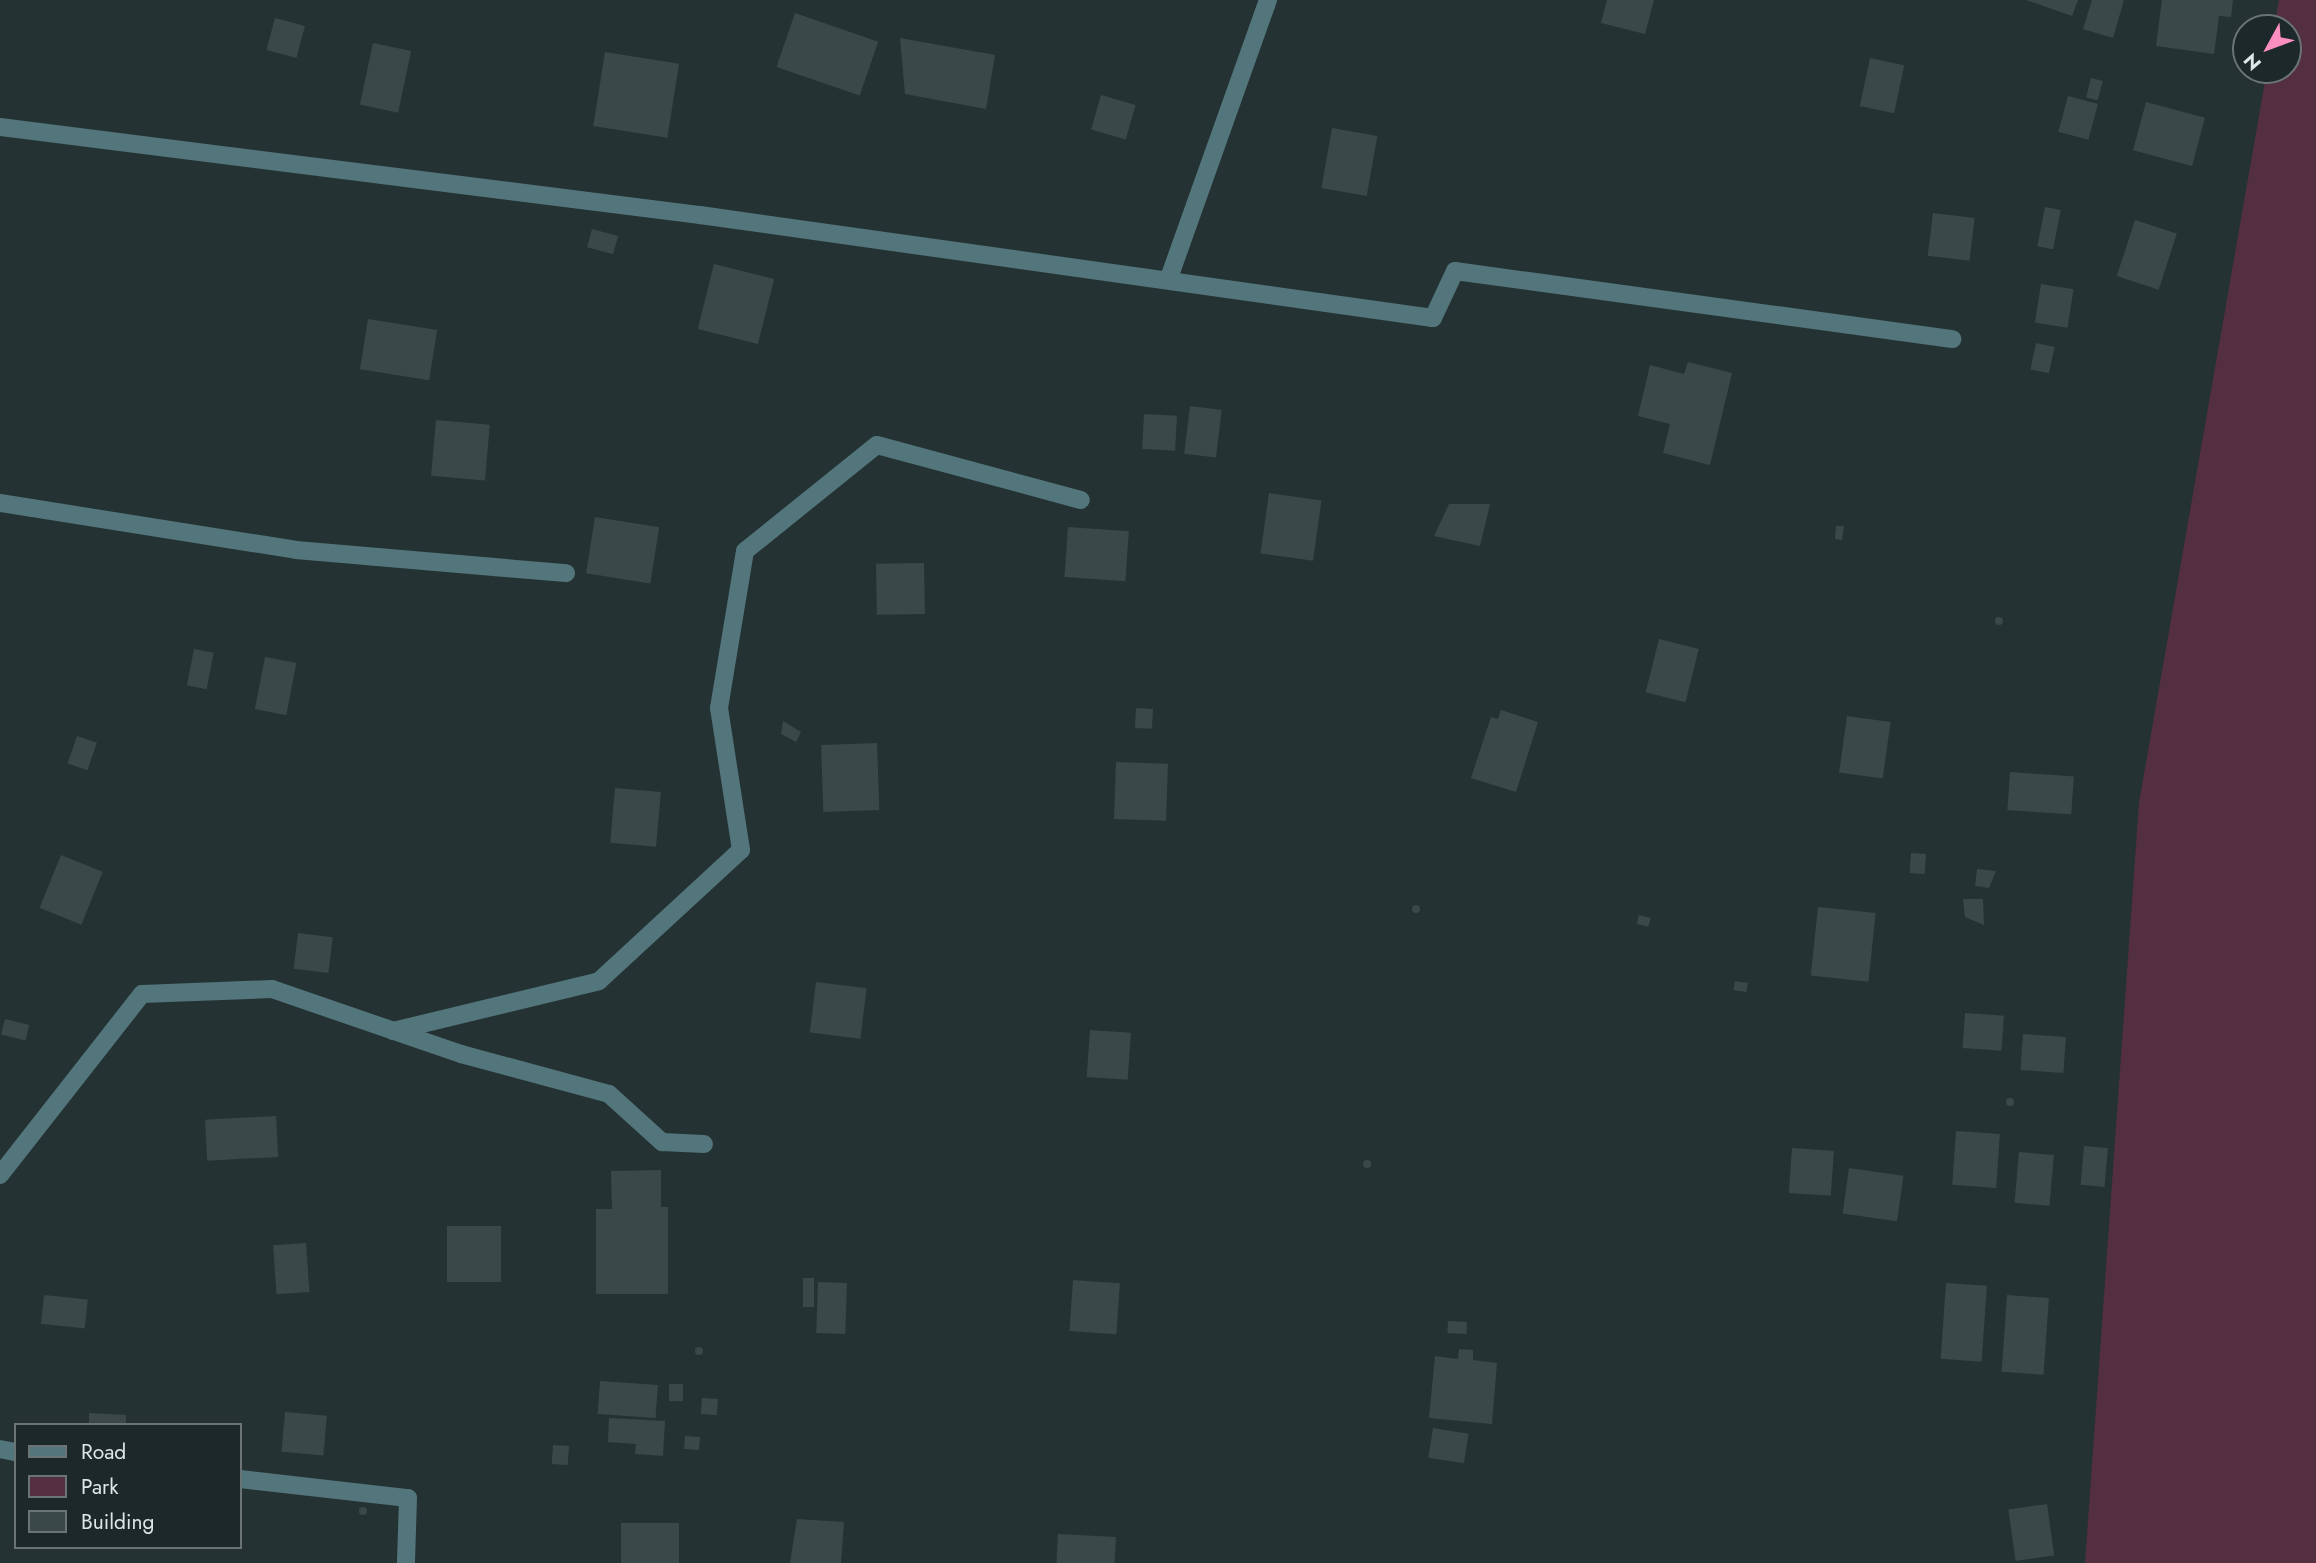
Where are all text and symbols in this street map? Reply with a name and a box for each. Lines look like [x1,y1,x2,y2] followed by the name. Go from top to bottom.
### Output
[2232,14,2302,84] north arrow
[2237,47,2267,76] text: N
[14,1423,242,1549] legend
[81,1437,126,1467] text: Road
[81,1472,118,1502] text: Park
[81,1507,154,1537] text: Building

